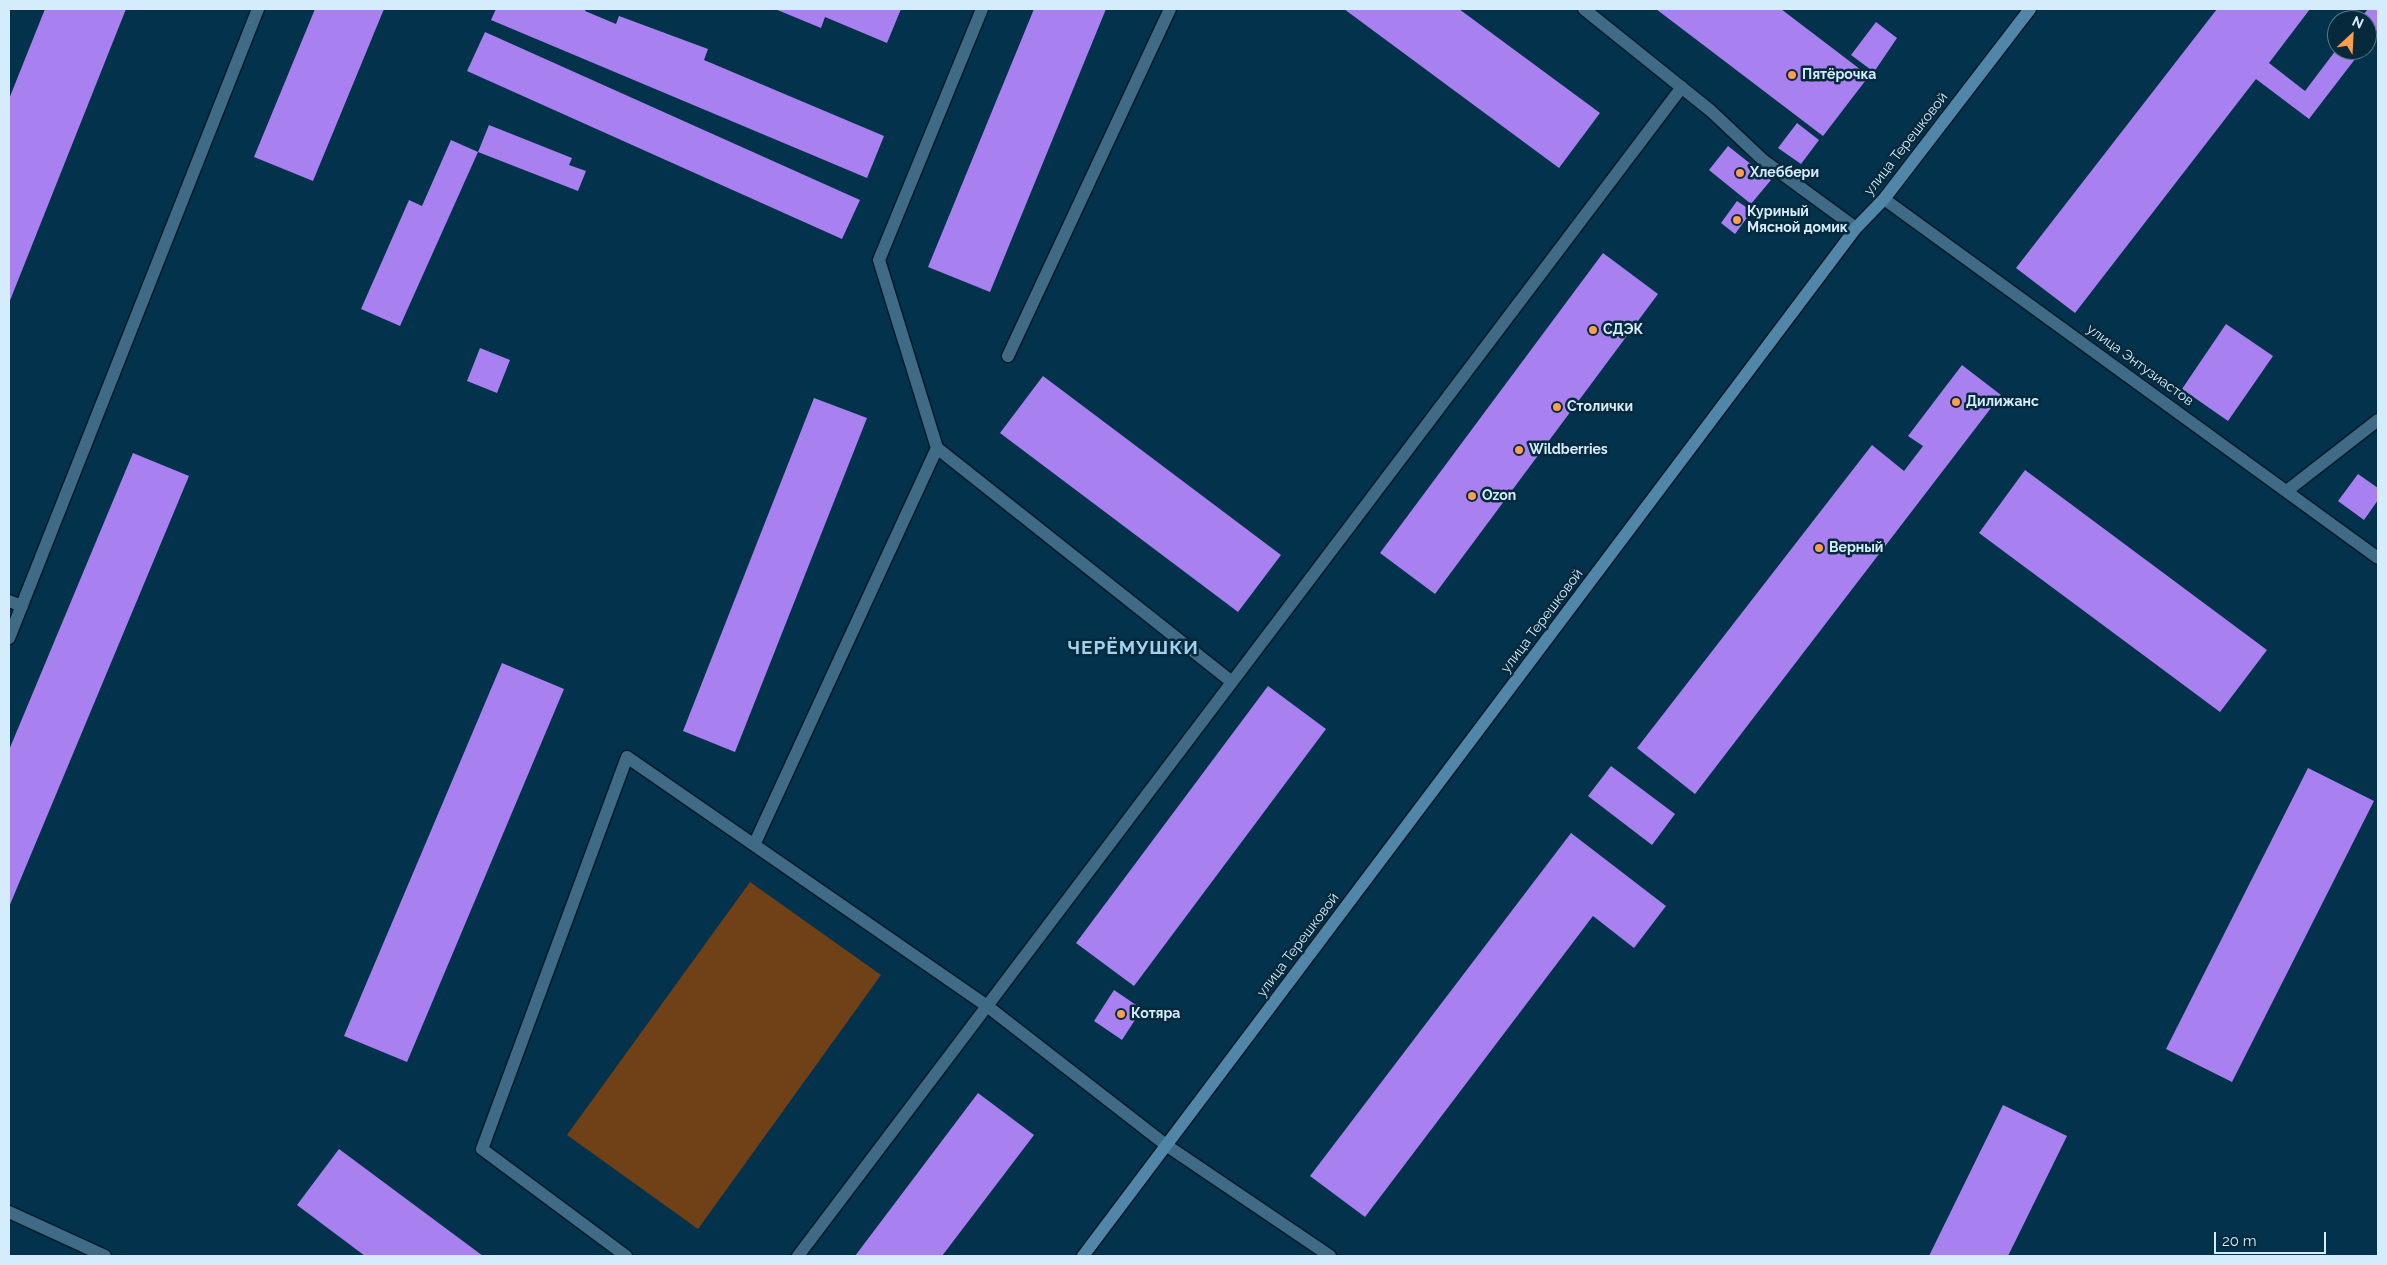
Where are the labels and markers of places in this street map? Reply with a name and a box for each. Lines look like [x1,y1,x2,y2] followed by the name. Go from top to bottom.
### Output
[1802,67,1876,83] place label: Пятёрочка
[1786,69,1798,81] marker: Пятёрочка
[1750,165,1819,181] place label: Хлеббери
[1734,167,1746,179] marker: Хлеббери
[1747,204,1848,236] place label: Куриный Мясной домик
[1731,214,1743,226] marker: Куриный Мясной домик
[1603,322,1643,338] place label: СДЭК
[1587,324,1599,336] marker: СДЭК
[1966,394,2039,410] place label: Дилижанс
[1950,396,1962,408] marker: Дилижанс
[1567,399,1633,415] place label: Столички
[1551,401,1563,413] marker: Столички
[1529,442,1608,458] place label: Wildberries
[1513,444,1525,456] marker: Wildberries
[1482,488,1516,504] place label: Ozon
[1466,490,1478,502] marker: Ozon
[1829,540,1883,556] place label: Верный
[1813,542,1825,554] marker: Верный
[1131,1006,1180,1022] place label: Котяра
[1115,1008,1127,1020] marker: Котяра

